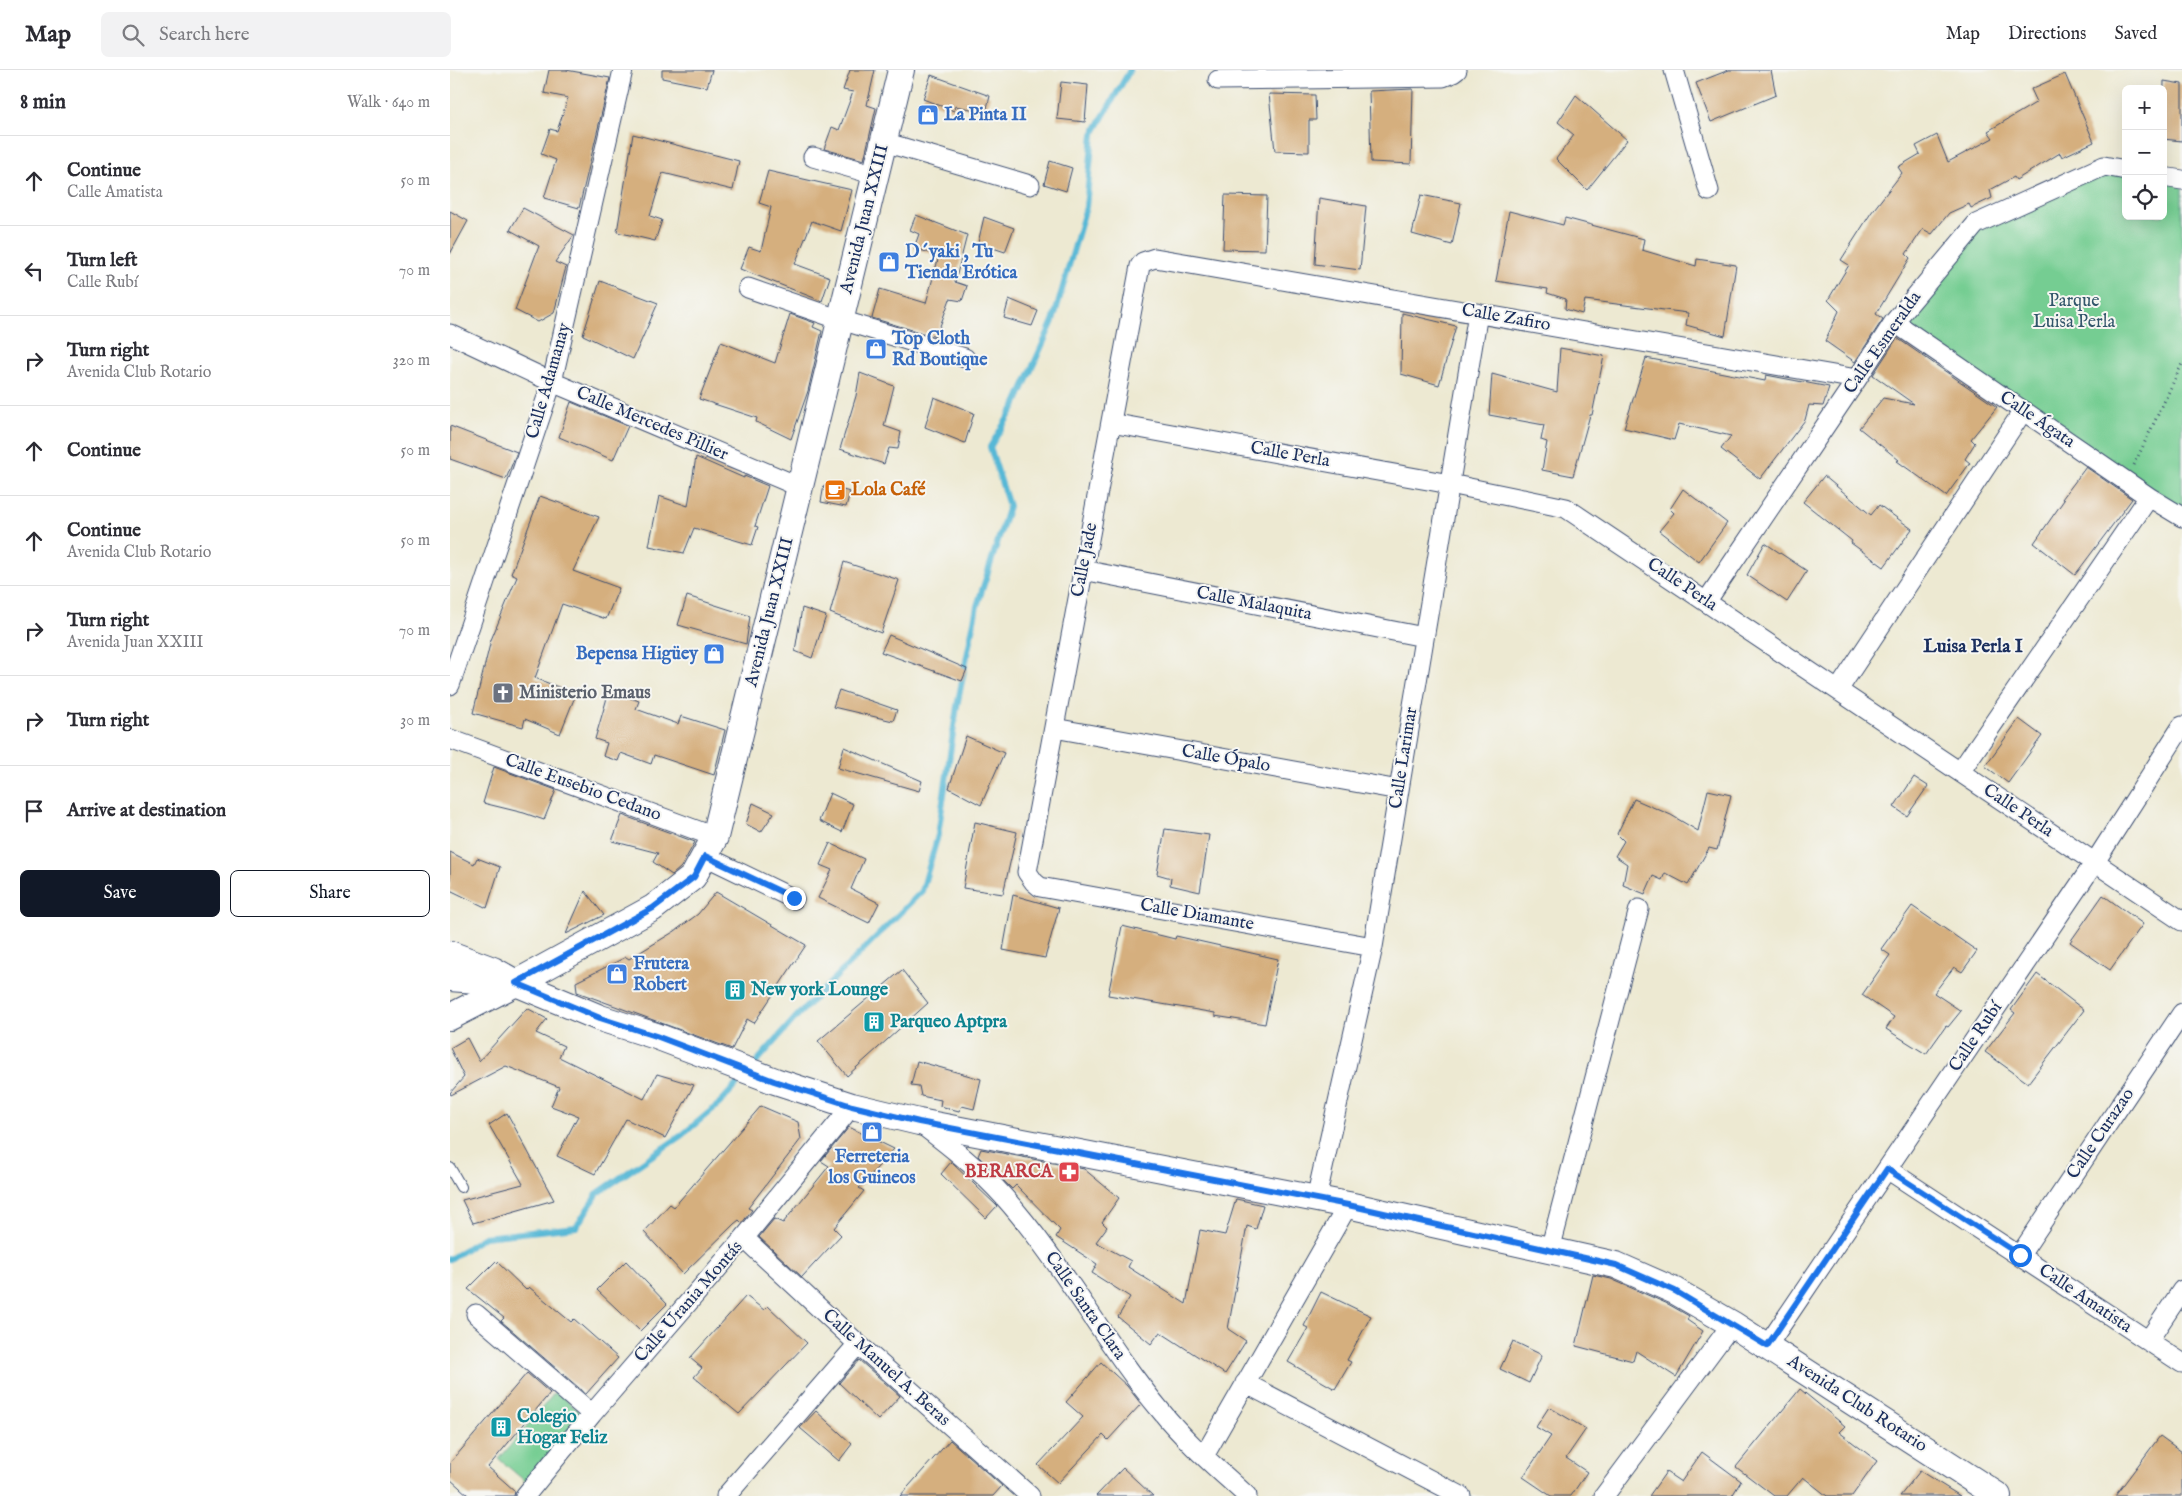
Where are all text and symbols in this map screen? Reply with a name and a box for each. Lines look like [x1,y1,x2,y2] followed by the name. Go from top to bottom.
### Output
[101,12,451,57] search box
[25,19,71,50] text: Map
[119,21,147,49] icon: search
[159,23,250,47] text: Search here
[1946,23,1980,46] text: Map
[2008,23,2086,46] text: Directions
[2114,23,2157,46] text: Saved
[2122,85,2167,220] map controls
[2122,85,2167,130] button: +
[20,89,66,116] text: 8 min
[347,93,430,113] text: Walk · 640 m
[916,103,940,127] shop icon: La Pinta II
[944,104,1027,127] place label: La Pinta II
[2122,130,2167,175] button: −
[835,142,895,297] street label: Avenida Juan XXIII
[67,159,141,183] text: Continue
[20,167,48,195] icon: ahead
[401,171,430,191] text: 50 m
[2122,175,2167,220] button: locate
[67,183,163,203] text: Calle Amatista
[904,241,1018,285] place label: D´yaki , Tu Tienda Erótica
[67,249,138,273] text: Turn left
[877,250,901,274] shop icon: D´yaki , Tu Tienda Erótica
[20,257,48,285] icon: left
[399,261,430,281] text: 70 m
[67,273,138,293] text: Calle Rubí
[1839,287,1927,399] street label: Calle Esmeralda
[2033,290,2116,334] park label: Parque Luisa Perla
[1460,299,1553,337] street label: Calle Zafiro
[521,320,577,442] street label: Calle Adamanay
[891,328,988,372] place label: Top Cloth Rd Boutique
[864,337,888,361] shop icon: Top Cloth Rd Boutique
[67,339,149,363] text: Turn right
[20,347,48,375] icon: right
[393,351,430,371] text: 320 m
[67,363,211,383] text: Avenida Club Rotario
[572,382,732,467] street label: Calle Mercedes Pillier
[1995,385,2080,454] street label: Calle Ágata
[20,437,48,465] icon: ahead
[1248,437,1332,473] street label: Calle Perla
[67,439,141,463] text: Continue
[401,441,430,461] text: 50 m
[823,478,847,502] cafe icon: Lola Café
[851,479,926,502] place label: Lola Café
[67,519,141,543] text: Continue
[1067,521,1103,599] street label: Calle Jade
[20,527,48,555] icon: ahead
[401,531,430,551] text: 50 m
[740,535,800,690] street label: Avenida Juan XXIII
[67,543,211,563] text: Avenida Club Rotario
[1642,553,1722,617] street label: Calle Perla
[1194,582,1314,626] street label: Calle Malaquita
[67,609,149,633] text: Turn right
[20,617,48,645] icon: right
[399,621,430,641] text: 70 m
[67,633,203,653] text: Avenida Juan XXIII
[1923,635,2023,659] district label: Luisa Perla I
[702,642,726,666] shop icon: Bepensa Higüey
[576,643,699,666] place label: Bepensa Higüey
[491,681,515,705] church icon: Ministerio Emaus
[519,682,651,705] place label: Ministerio Emaus
[1385,705,1423,811] street label: Calle Larimar
[20,707,48,735] icon: right
[67,709,149,733] text: Turn right
[400,711,430,731] text: 30 m
[1180,738,1273,778] street label: Calle Ópalo
[502,749,665,827] street label: Calle Eusebio Cedano
[1978,779,2058,843] street label: Calle Perla
[20,797,48,825] icon: arrive
[67,799,226,823] text: Arrive at destination
[20,870,220,917] button: Save
[230,870,430,917] button: Share
[783,887,806,910] route end
[1138,894,1256,936] street label: Calle Diamante
[633,953,690,997] place label: Frutera Robert
[605,962,629,986] shop icon: Frutera Robert
[723,978,747,1002] building icon: New york Lounge
[750,979,889,1002] place label: New york Lounge
[1944,996,2009,1077] street label: Calle Rubí
[862,1010,886,1034] building icon: Parqueo Aptpra
[890,1011,1008,1034] place label: Parqueo Aptpra
[2062,1084,2140,1184] street label: Calle Curazao
[860,1120,884,1144] shop icon: Ferreteria los Guineos
[827,1146,916,1190] place label: Ferreteria los Guineos
[1057,1160,1081,1184] pharmacy icon: BERARCA
[965,1161,1054,1184] place label: BERARCA
[630,1236,748,1368] street label: Calle Urania Montás
[2009,1244,2032,1267] route start
[1039,1247,1131,1365] street label: Calle Santa Clara
[2034,1259,2136,1339] street label: Calle Amatista
[817,1304,955,1432] street label: Calle Manuel A. Beras
[1782,1350,1932,1458] street label: Avenida Club Rotario
[517,1406,608,1450] place label: Colegio Hogar Feliz
[489,1415,513,1439] building icon: Colegio Hogar Feliz

